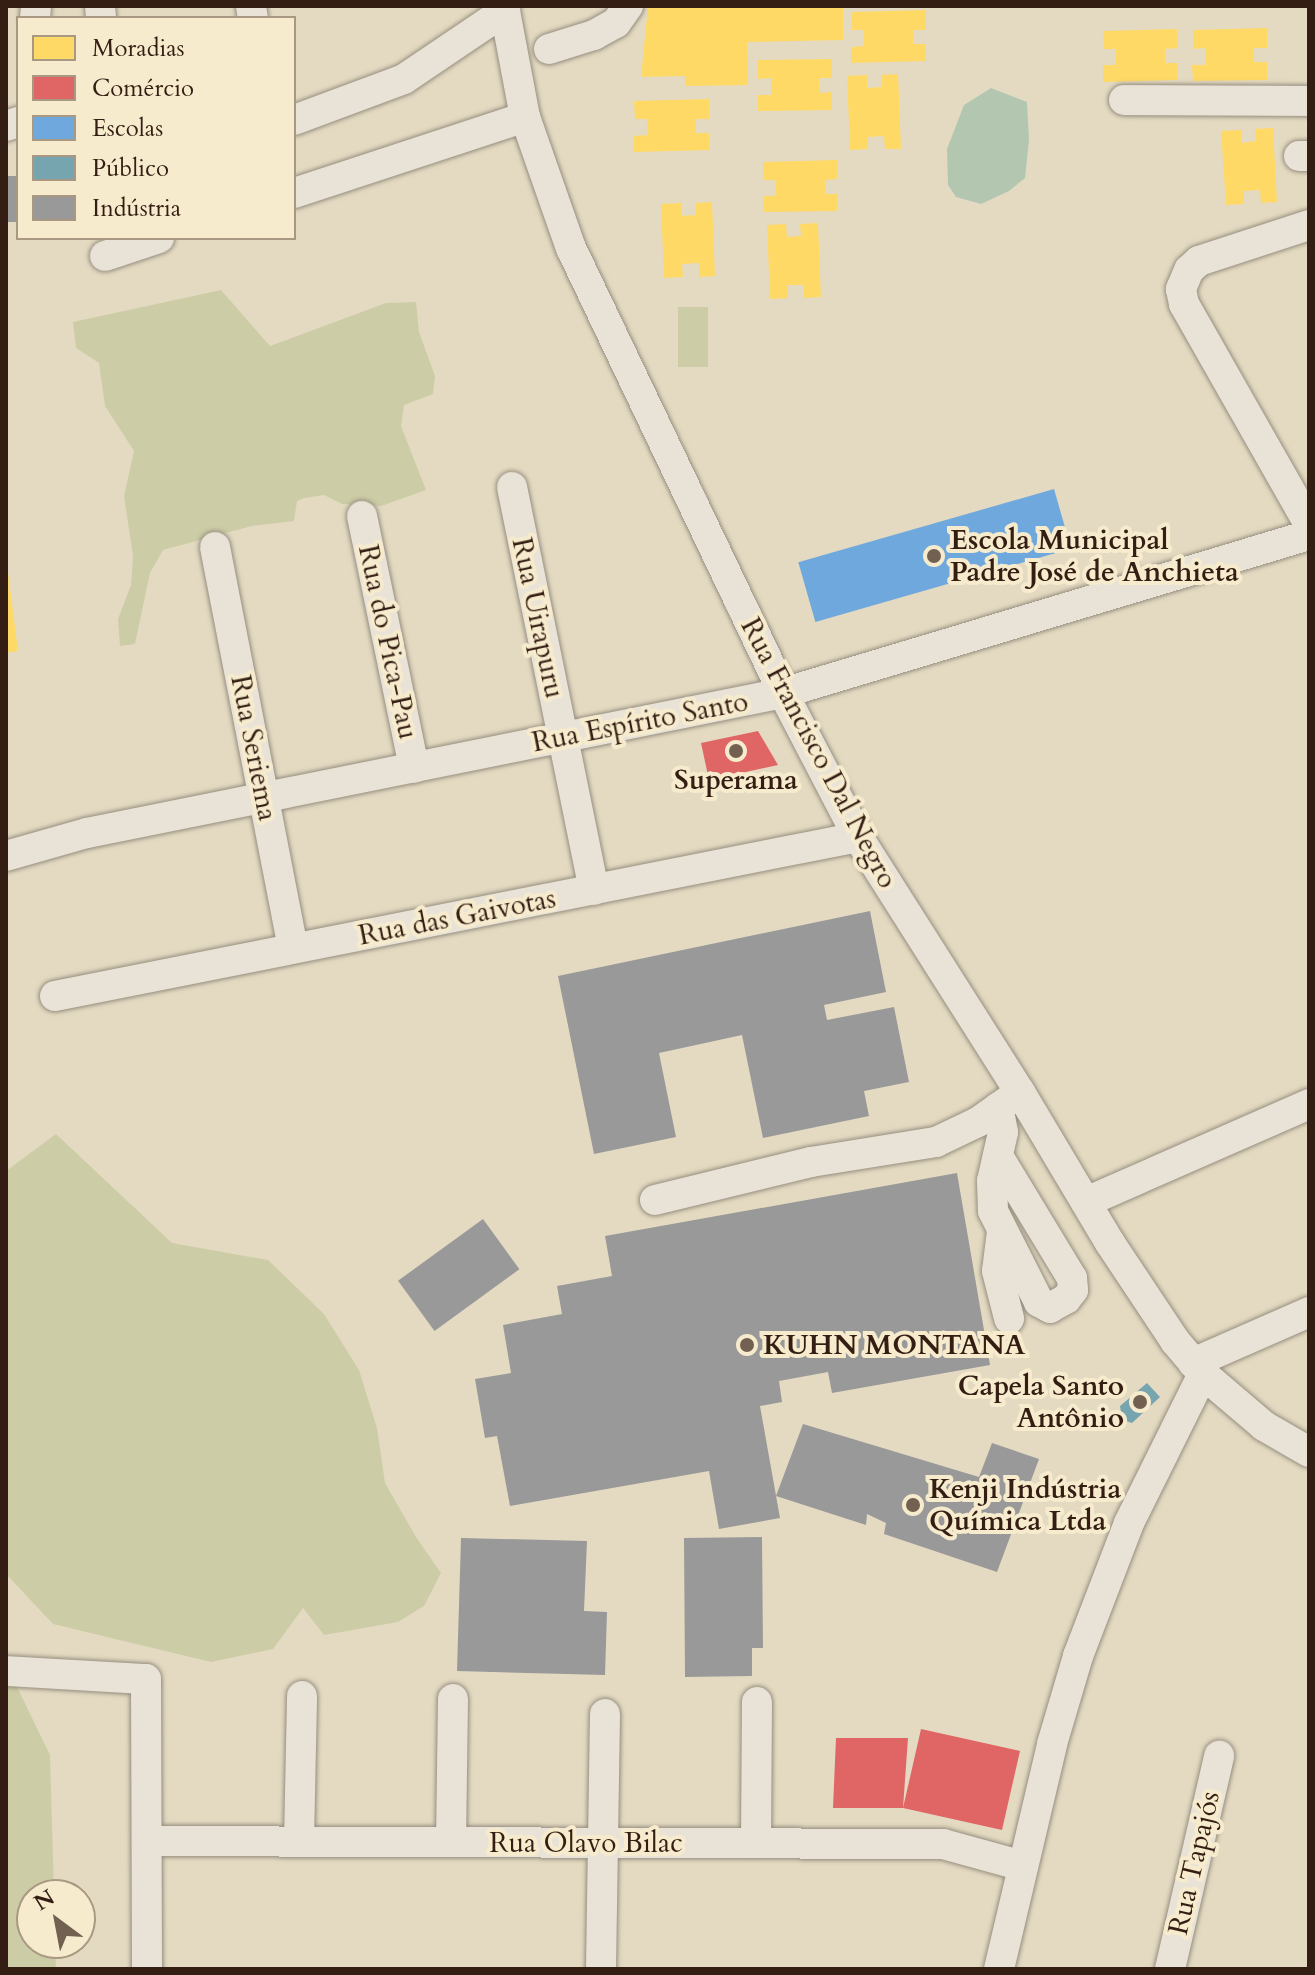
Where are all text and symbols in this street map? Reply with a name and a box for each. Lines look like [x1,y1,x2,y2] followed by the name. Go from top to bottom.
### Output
[16,16,296,240] legend
[92,32,185,65] text: Moradias
[92,72,194,105] text: Comércio
[92,112,163,145] text: Escolas
[92,152,169,185] text: Público
[92,192,181,225] text: Indústria
[950,523,1239,589] place label: Escola Municipal Padre José de Anchieta
[505,535,571,701] street label: Rua Uirapuru
[351,542,425,742] street label: Rua do Pica-Pau
[925,547,943,565] marker: Escola Municipal Padre José de Anchieta
[733,612,905,894] street label: Rua Francisco Dal Negro
[223,672,285,824] street label: Rua Seriema
[529,685,751,759] street label: Rua Espírito Santo
[727,742,745,760] marker: Superama
[674,763,798,797] place label: Superama
[356,881,558,953] street label: Rua das Gaivotas
[763,1328,1025,1362] place label: KUHN MONTANA
[738,1336,756,1354] marker: KUHN MONTANA
[958,1369,1124,1435] place label: Capela Santo Antônio
[1131,1393,1149,1411] marker: Capela Santo Antônio
[929,1472,1121,1538] place label: Kenji Indústria Química Ltda
[904,1496,922,1514] marker: Kenji Indústria Química Ltda
[1161,1788,1227,1938] street label: Rua Tapajós
[489,1826,683,1860] street label: Rua Olavo Bilac
[16,1879,96,1959] north arrow
[28,1883,60,1918] text: N

